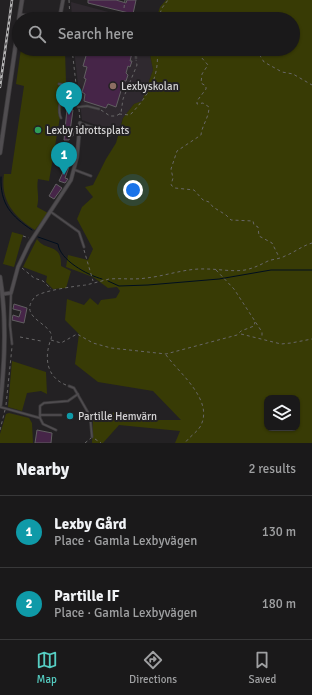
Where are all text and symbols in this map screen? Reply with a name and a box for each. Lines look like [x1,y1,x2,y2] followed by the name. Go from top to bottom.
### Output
[12,12,300,56] search box
[26,23,48,45] icon: search
[58,25,134,43] text: Search here
[121,80,179,93] place label: Lexbyskolan
[108,81,118,91] marker: Lexbyskolan
[56,82,82,115] pin: 2
[46,124,130,137] place label: Lexby idrottsplats
[33,125,43,135] marker: Lexby idrottsplats
[51,142,77,175] pin: 1
[123,180,143,200] your location
[264,395,300,431] map controls
[264,395,300,431] button: layers
[78,410,157,423] place label: Partille Hemvärn
[65,411,75,421] marker: Partille Hemvärn
[16,459,69,480] text: Nearby
[248,461,296,477] text: 2 results
[54,515,127,533] text: Lexby Gård
[25,524,33,540] text: 1
[262,524,296,540] text: 130 m
[54,533,197,549] text: Place · Gamla Lexbyvägen
[54,587,119,605] text: Partille IF
[25,596,33,612] text: 2
[262,596,296,612] text: 180 m
[54,605,197,621] text: Place · Gamla Lexbyvägen
[36,649,58,686] tab: Map
[129,649,177,686] tab: Directions
[249,649,276,686] tab: Saved

